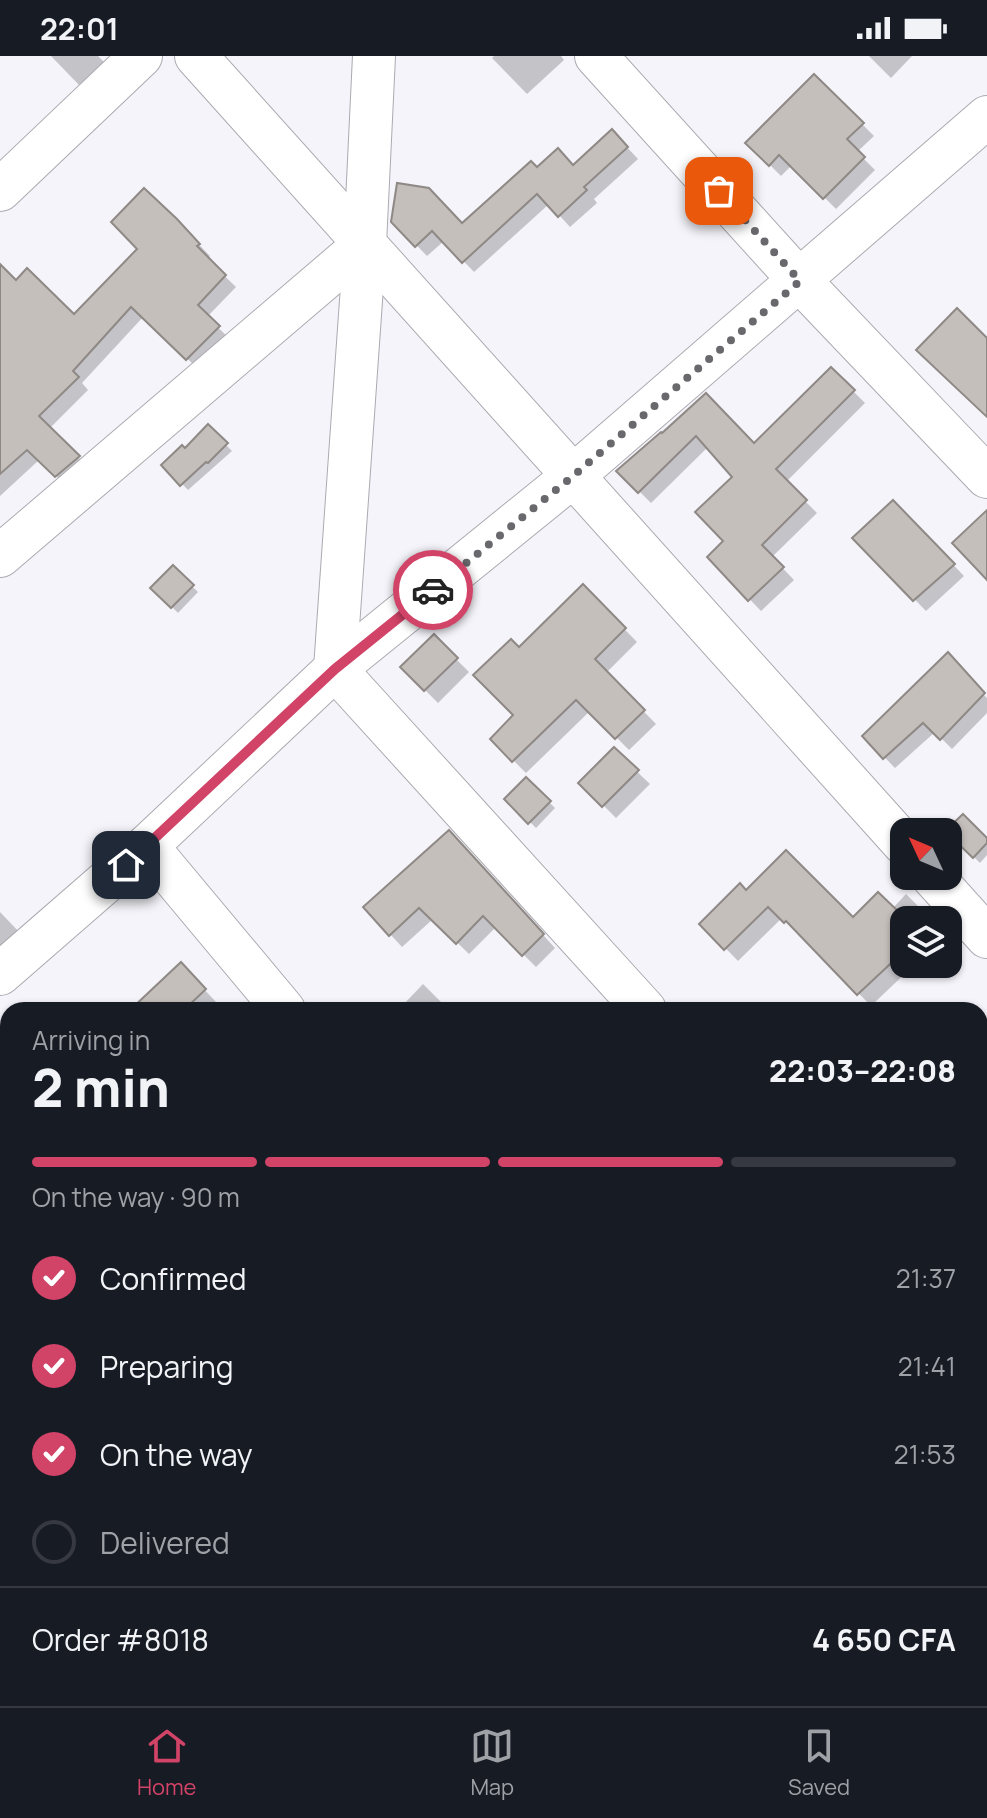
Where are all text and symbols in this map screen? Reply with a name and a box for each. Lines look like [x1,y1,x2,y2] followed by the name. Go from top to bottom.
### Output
[40,8,119,49] text: 22:01
[685,157,753,225] pin
[697,169,741,213] icon: bag
[393,550,473,630] courier
[411,568,455,612] icon: car
[890,818,962,890] north arrow
[890,818,962,978] map controls
[92,831,160,899] pin
[104,843,148,887] icon: home
[890,906,962,978] button: layers
[32,1022,150,1058] text: Arriving in
[769,1050,956,1091] text: 22:03–22:08
[32,1052,170,1123] text: 2 min
[32,1179,240,1215] text: On the way · 90 m
[32,1256,76,1300] icon: check
[100,1258,247,1299] text: Confirmed
[896,1260,956,1296] text: 21:37
[32,1344,76,1388] icon: check
[100,1346,234,1387] text: Preparing
[898,1348,956,1384] text: 21:41
[32,1432,76,1476] icon: check
[100,1434,253,1475] text: On the way
[894,1436,956,1472] text: 21:53
[100,1522,230,1563] text: Delivered
[32,1619,209,1660] text: Order #8018
[812,1619,956,1660] text: 4 650 CFA
[137,1724,196,1802] tab: Home
[470,1724,514,1802] tab: Map
[788,1724,850,1802] tab: Saved

